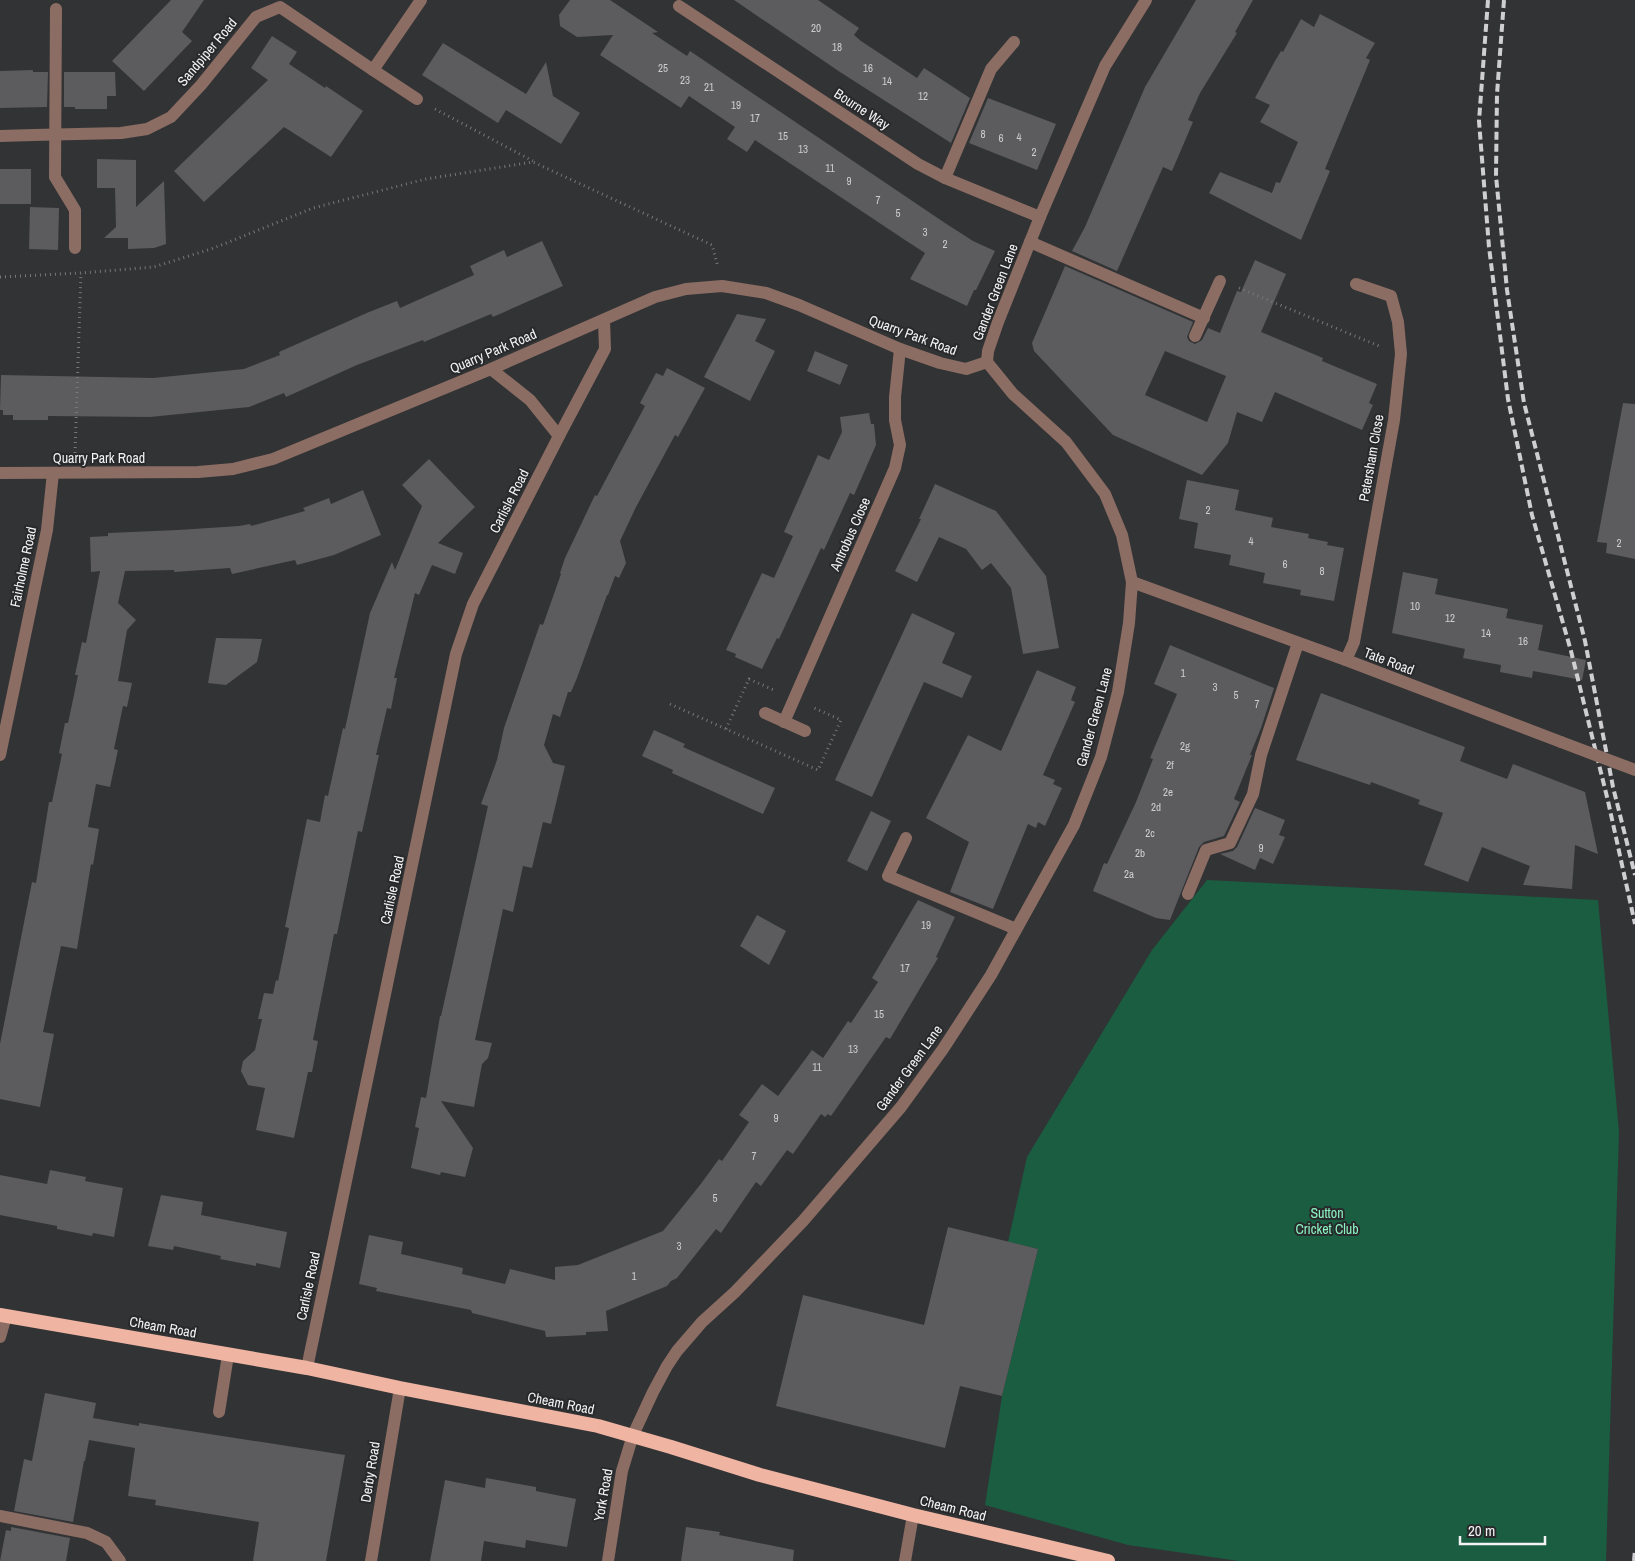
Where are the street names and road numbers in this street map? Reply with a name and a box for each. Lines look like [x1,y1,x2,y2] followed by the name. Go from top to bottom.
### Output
[173,14,241,90] street label: Sandpiper Road
[831,84,893,134] street label: Bourne Way
[968,241,1022,343] street label: Gander Green Lane
[866,311,960,359] street label: Quarry Park Road
[447,325,539,377] street label: Quarry Park Road
[1354,413,1388,503] street label: Petersham Close
[53,449,145,467] street label: Quarry Park Road
[485,466,533,536] street label: Carlisle Road
[825,494,874,574] street label: Antrobus Close
[6,525,40,609] street label: Fairholme Road
[1361,643,1417,679] street label: Tate Road
[1072,665,1116,769] street label: Gander Green Lane
[376,854,408,926] street label: Carlisle Road
[872,1021,946,1115] street label: Gander Green Lane
[292,1250,324,1322] street label: Carlisle Road
[128,1312,198,1342] street label: Cheam Road
[526,1388,596,1418] street label: Cheam Road
[356,1440,384,1504] street label: Derby Road
[590,1467,616,1523] street label: York Road
[918,1491,988,1525] street label: Cheam Road

